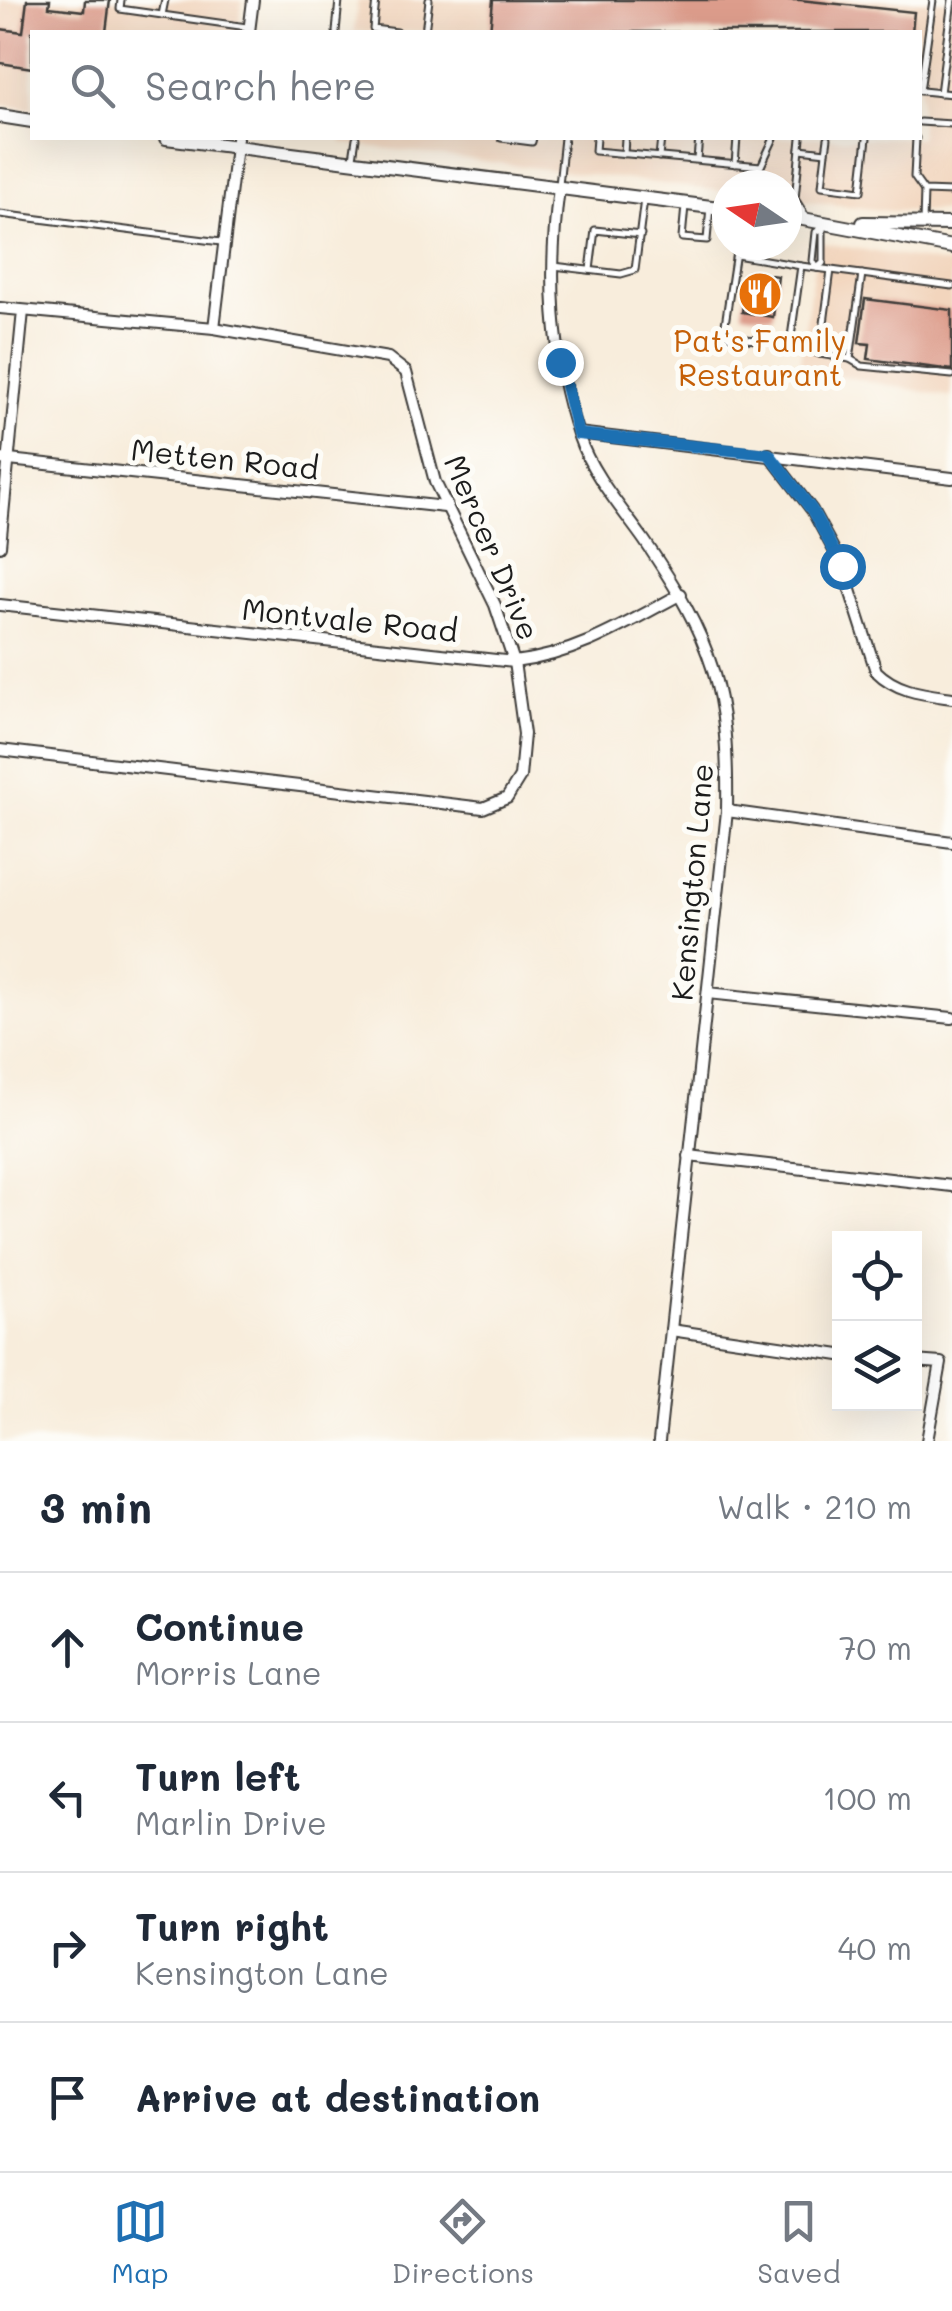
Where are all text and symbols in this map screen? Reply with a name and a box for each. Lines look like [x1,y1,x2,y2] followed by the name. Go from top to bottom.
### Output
[30,30,922,140] search box
[65,58,120,113] icon: search
[145,60,376,110] text: Search here
[712,170,802,260] north arrow
[737,271,783,317] restaurant icon: Pat's Family Restaurant
[674,320,846,394] place label: Pat's Family Restaurant
[538,340,584,386] route end
[129,428,321,488] street label: Metten Road
[436,448,550,646] street label: Mercer Drive
[820,544,866,590] route start
[240,588,460,650] street label: Montvale Road
[661,762,721,1002] street label: Kensington Lane
[832,1231,922,1411] map controls
[832,1231,922,1321] button: locate
[832,1321,922,1411] button: layers
[40,1479,152,1534] text: 3 min
[717,1485,912,1527] text: Walk · 210 m
[135,1601,304,1651] text: Continue
[40,1620,95,1675] icon: ahead
[839,1626,912,1668] text: 70 m
[135,1651,322,1693] text: Morris Lane
[135,1751,301,1801] text: Turn left
[40,1770,95,1825] icon: left
[822,1776,912,1818] text: 100 m
[135,1801,327,1843] text: Marlin Drive
[135,1901,329,1951] text: Turn right
[40,1920,95,1975] icon: right
[838,1926,912,1968] text: 40 m
[135,1951,389,1993] text: Kensington Lane
[40,2070,95,2125] icon: arrive
[135,2072,540,2122] text: Arrive at destination
[112,2194,169,2290] tab: Map
[392,2194,534,2290] tab: Directions
[757,2194,840,2290] tab: Saved

